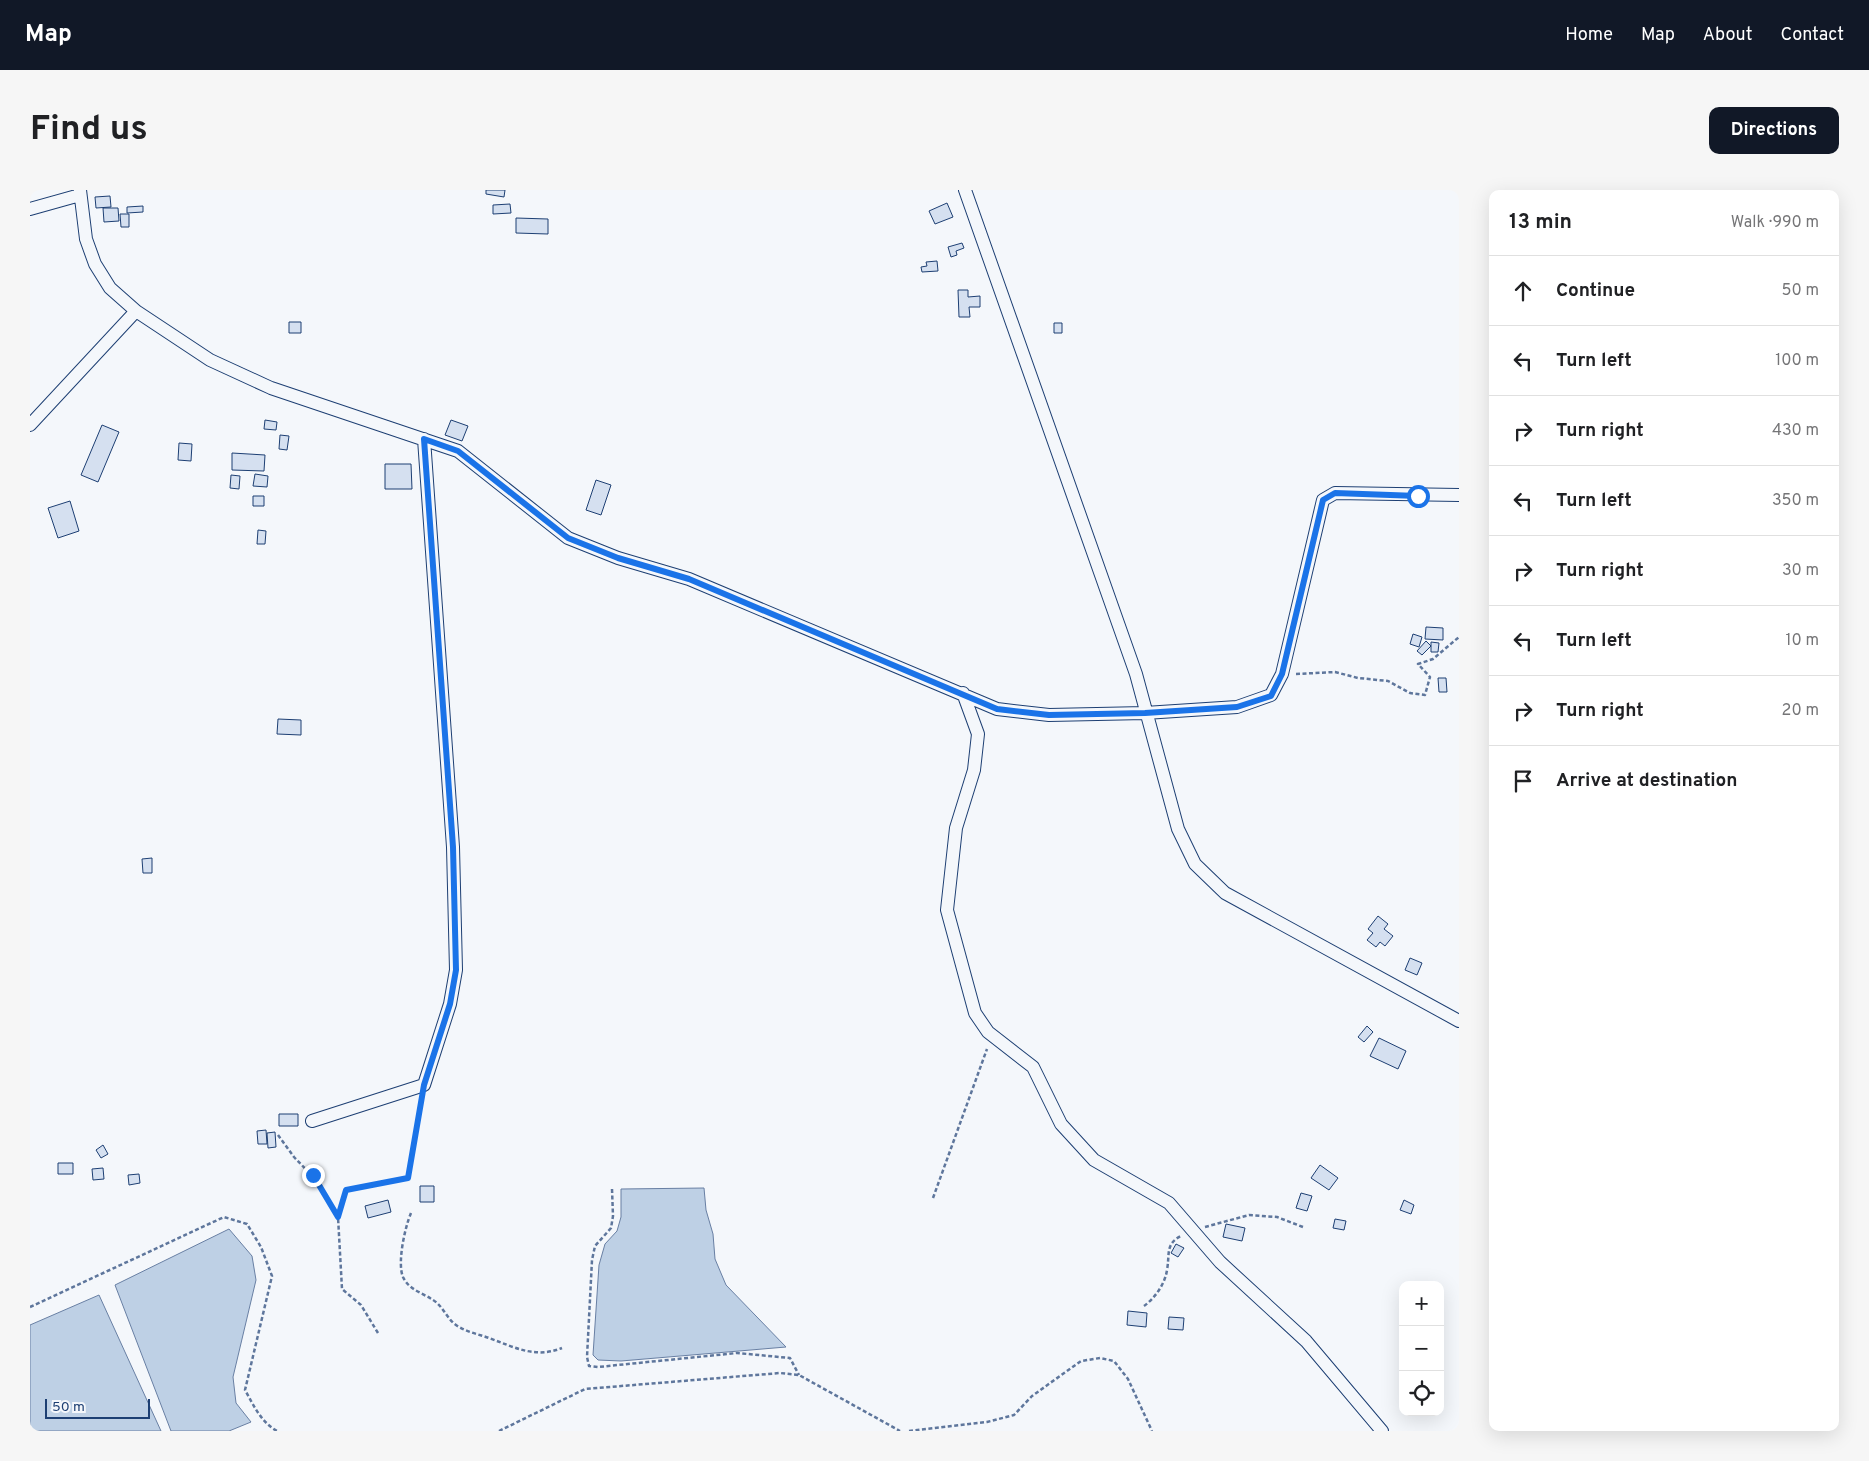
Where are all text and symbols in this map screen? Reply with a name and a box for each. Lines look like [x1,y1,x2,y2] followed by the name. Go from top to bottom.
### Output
[25,20,72,50] text: Map
[1565,24,1613,47] text: Home
[1641,24,1675,47] text: Map
[1703,24,1752,47] text: About
[1780,24,1844,47] text: Contact
[1709,107,1839,154] button: Directions
[30,108,148,152] text: Find us
[1509,209,1572,236] text: 13 min
[1731,213,1819,233] text: Walk · 990 m
[1509,277,1537,305] icon: ahead
[1556,279,1635,303] text: Continue
[1782,281,1819,301] text: 50 m
[1509,347,1537,375] icon: left
[1556,349,1632,373] text: Turn left
[1775,351,1819,371] text: 100 m
[1509,417,1537,445] icon: right
[1556,419,1644,443] text: Turn right
[1772,421,1819,441] text: 430 m
[1407,485,1430,508] route start
[1509,487,1537,515] icon: left
[1556,489,1632,513] text: Turn left
[1772,491,1819,511] text: 350 m
[1509,557,1537,585] icon: right
[1556,559,1644,583] text: Turn right
[1782,561,1819,581] text: 30 m
[1509,627,1537,655] icon: left
[1556,629,1632,653] text: Turn left
[1785,631,1819,651] text: 10 m
[1509,697,1537,725] icon: right
[1556,699,1644,723] text: Turn right
[1782,701,1819,721] text: 20 m
[1509,767,1537,795] icon: arrive
[1556,769,1737,793] text: Arrive at destination
[302,1164,325,1187] route end
[1399,1281,1444,1416] map controls
[1399,1281,1444,1326] button: +
[1399,1326,1444,1371] button: −
[1399,1371,1444,1416] button: locate
[45,1396,150,1419] scale bar
[52,1399,85,1416] text: 50 m

